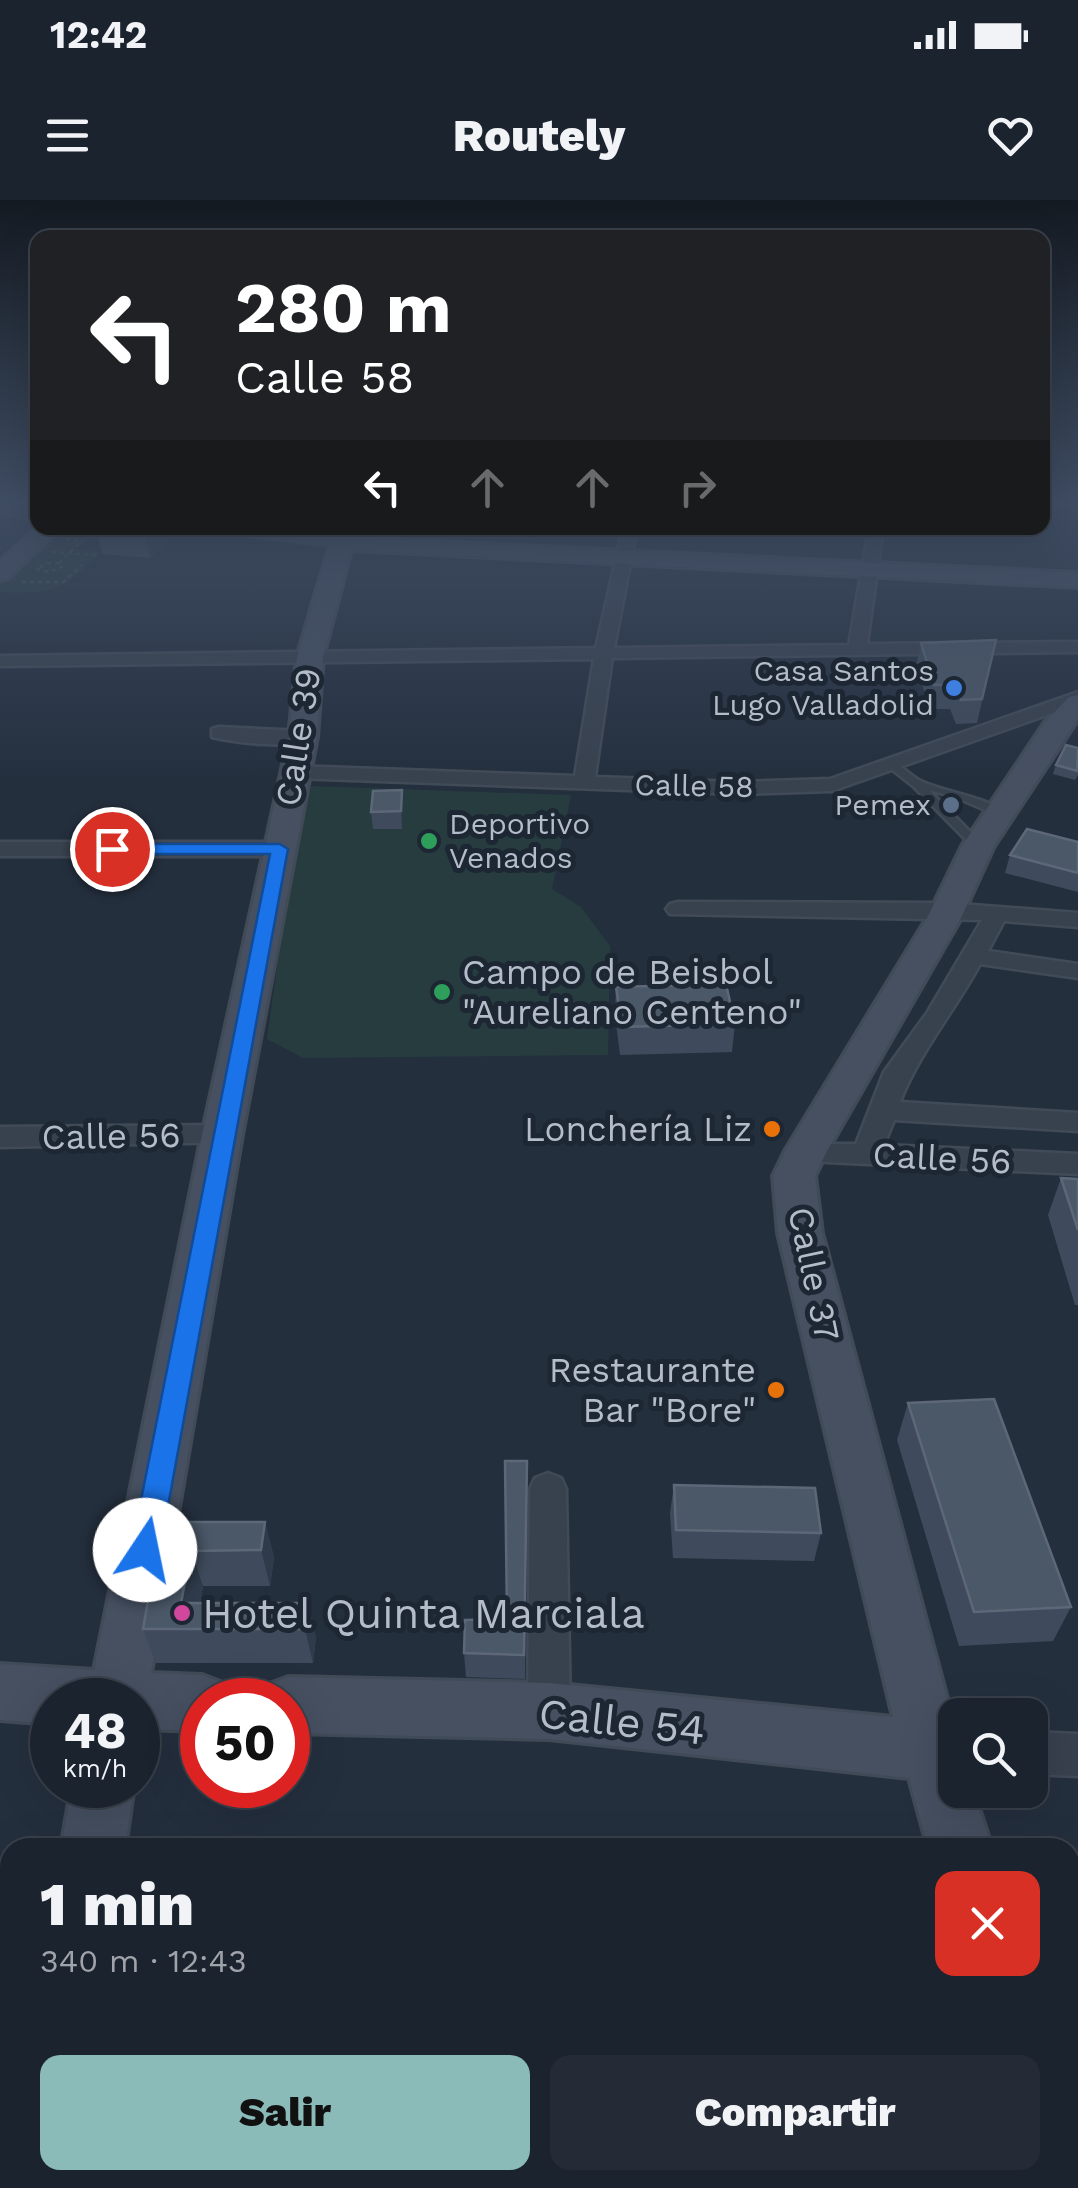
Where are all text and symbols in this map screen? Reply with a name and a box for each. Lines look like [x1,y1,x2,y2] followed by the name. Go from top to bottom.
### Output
[50,13,147,57] text: 12:42
[40,108,95,163] icon: menu
[983,108,1038,163] icon: heart
[453,109,625,162] text: Routely
[235,267,452,349] text: 280 m
[70,270,200,400] icon: left
[235,351,414,404] text: Calle 58
[355,460,410,515] icon: left
[460,460,515,515] icon: ahead
[565,460,620,515] icon: ahead
[670,460,725,515] icon: right
[712,653,934,722] place label: Casa Santos Lugo Valladolid
[266,665,330,809] street label: Calle 39
[943,677,965,699] marker: Casa Santos Lugo Valladolid
[634,767,754,804] street label: Calle 58
[834,787,931,822] place label: Pemex
[940,794,962,816] marker: Pemex
[449,806,590,875] place label: Deportivo Venados
[70,807,155,892] pin
[85,822,140,877] icon: arrive
[418,830,440,852] marker: Deportivo Venados
[462,951,802,1033] place label: Campo de Beisbol "Aureliano Centeno"
[431,981,453,1003] marker: Campo de Beisbol "Aureliano Centeno"
[524,1108,752,1150] place label: Lonchería Liz
[41,1114,181,1158] street label: Calle 56
[761,1118,783,1140] marker: Lonchería Liz
[871,1133,1013,1183] street label: Calle 56
[779,1203,849,1345] street label: Calle 37
[549,1349,756,1431] place label: Restaurante Bar "Bore"
[765,1379,787,1401] marker: Restaurante Bar "Bore"
[93,1498,197,1602] position arrow
[202,1589,645,1638] place label: Hotel Quinta Marciala
[171,1602,193,1624] marker: Hotel Quinta Marciala
[180,1678,310,1808] speed limit sign: 50
[536,1688,708,1755] street label: Calle 54
[938,1698,1048,1808] map controls
[938,1698,1048,1808] button: search
[63,1701,127,1760] text: 48
[63,1754,127,1783] text: km/h
[40,1869,194,1940] text: 1 min
[935,1871,1040,1976] button: close
[40,1942,247,1980] text: 340 m · 12:43
[40,2055,530,2170] button: Salir
[550,2055,1040,2170] button: Compartir

